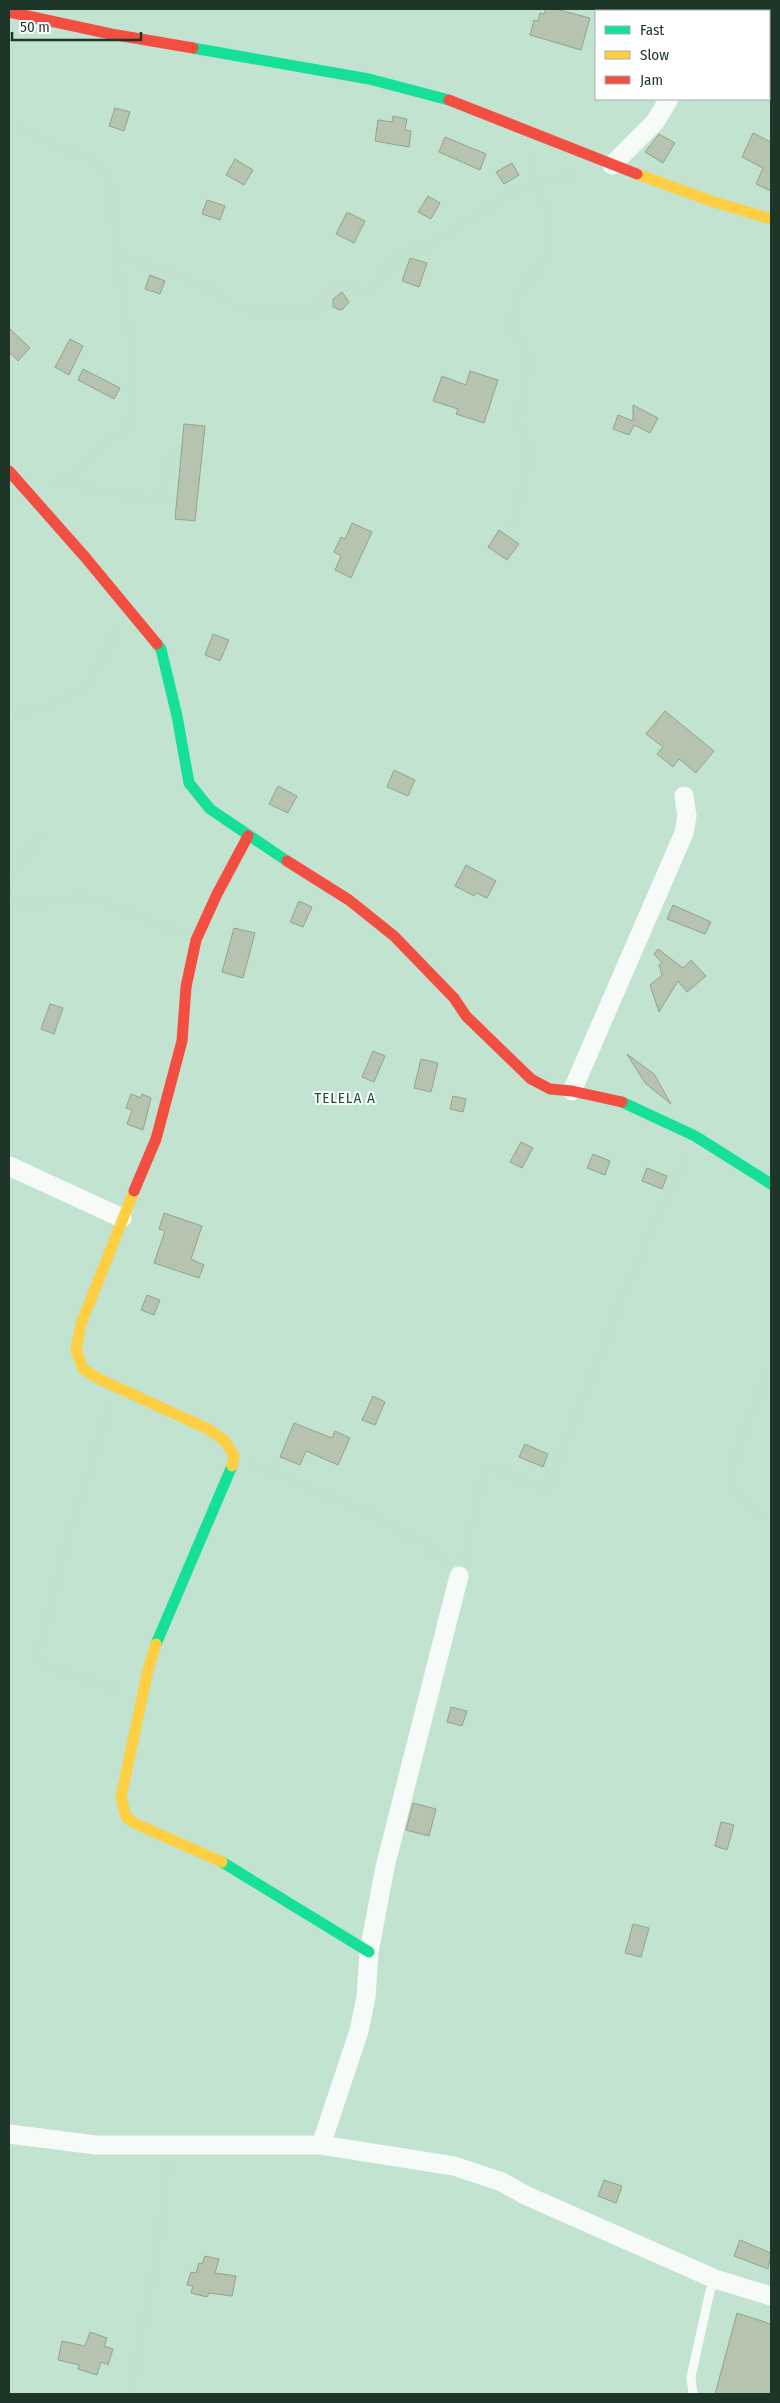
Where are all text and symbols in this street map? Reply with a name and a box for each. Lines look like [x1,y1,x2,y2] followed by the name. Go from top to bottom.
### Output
[12,10,141,42] scale bar
[595,10,770,100] legend
[20,18,50,36] text: 50 m
[640,21,664,39] text: Fast
[640,46,669,64] text: Slow
[640,71,663,89] text: Jam
[314,1089,376,1107] district label: TELELA A

